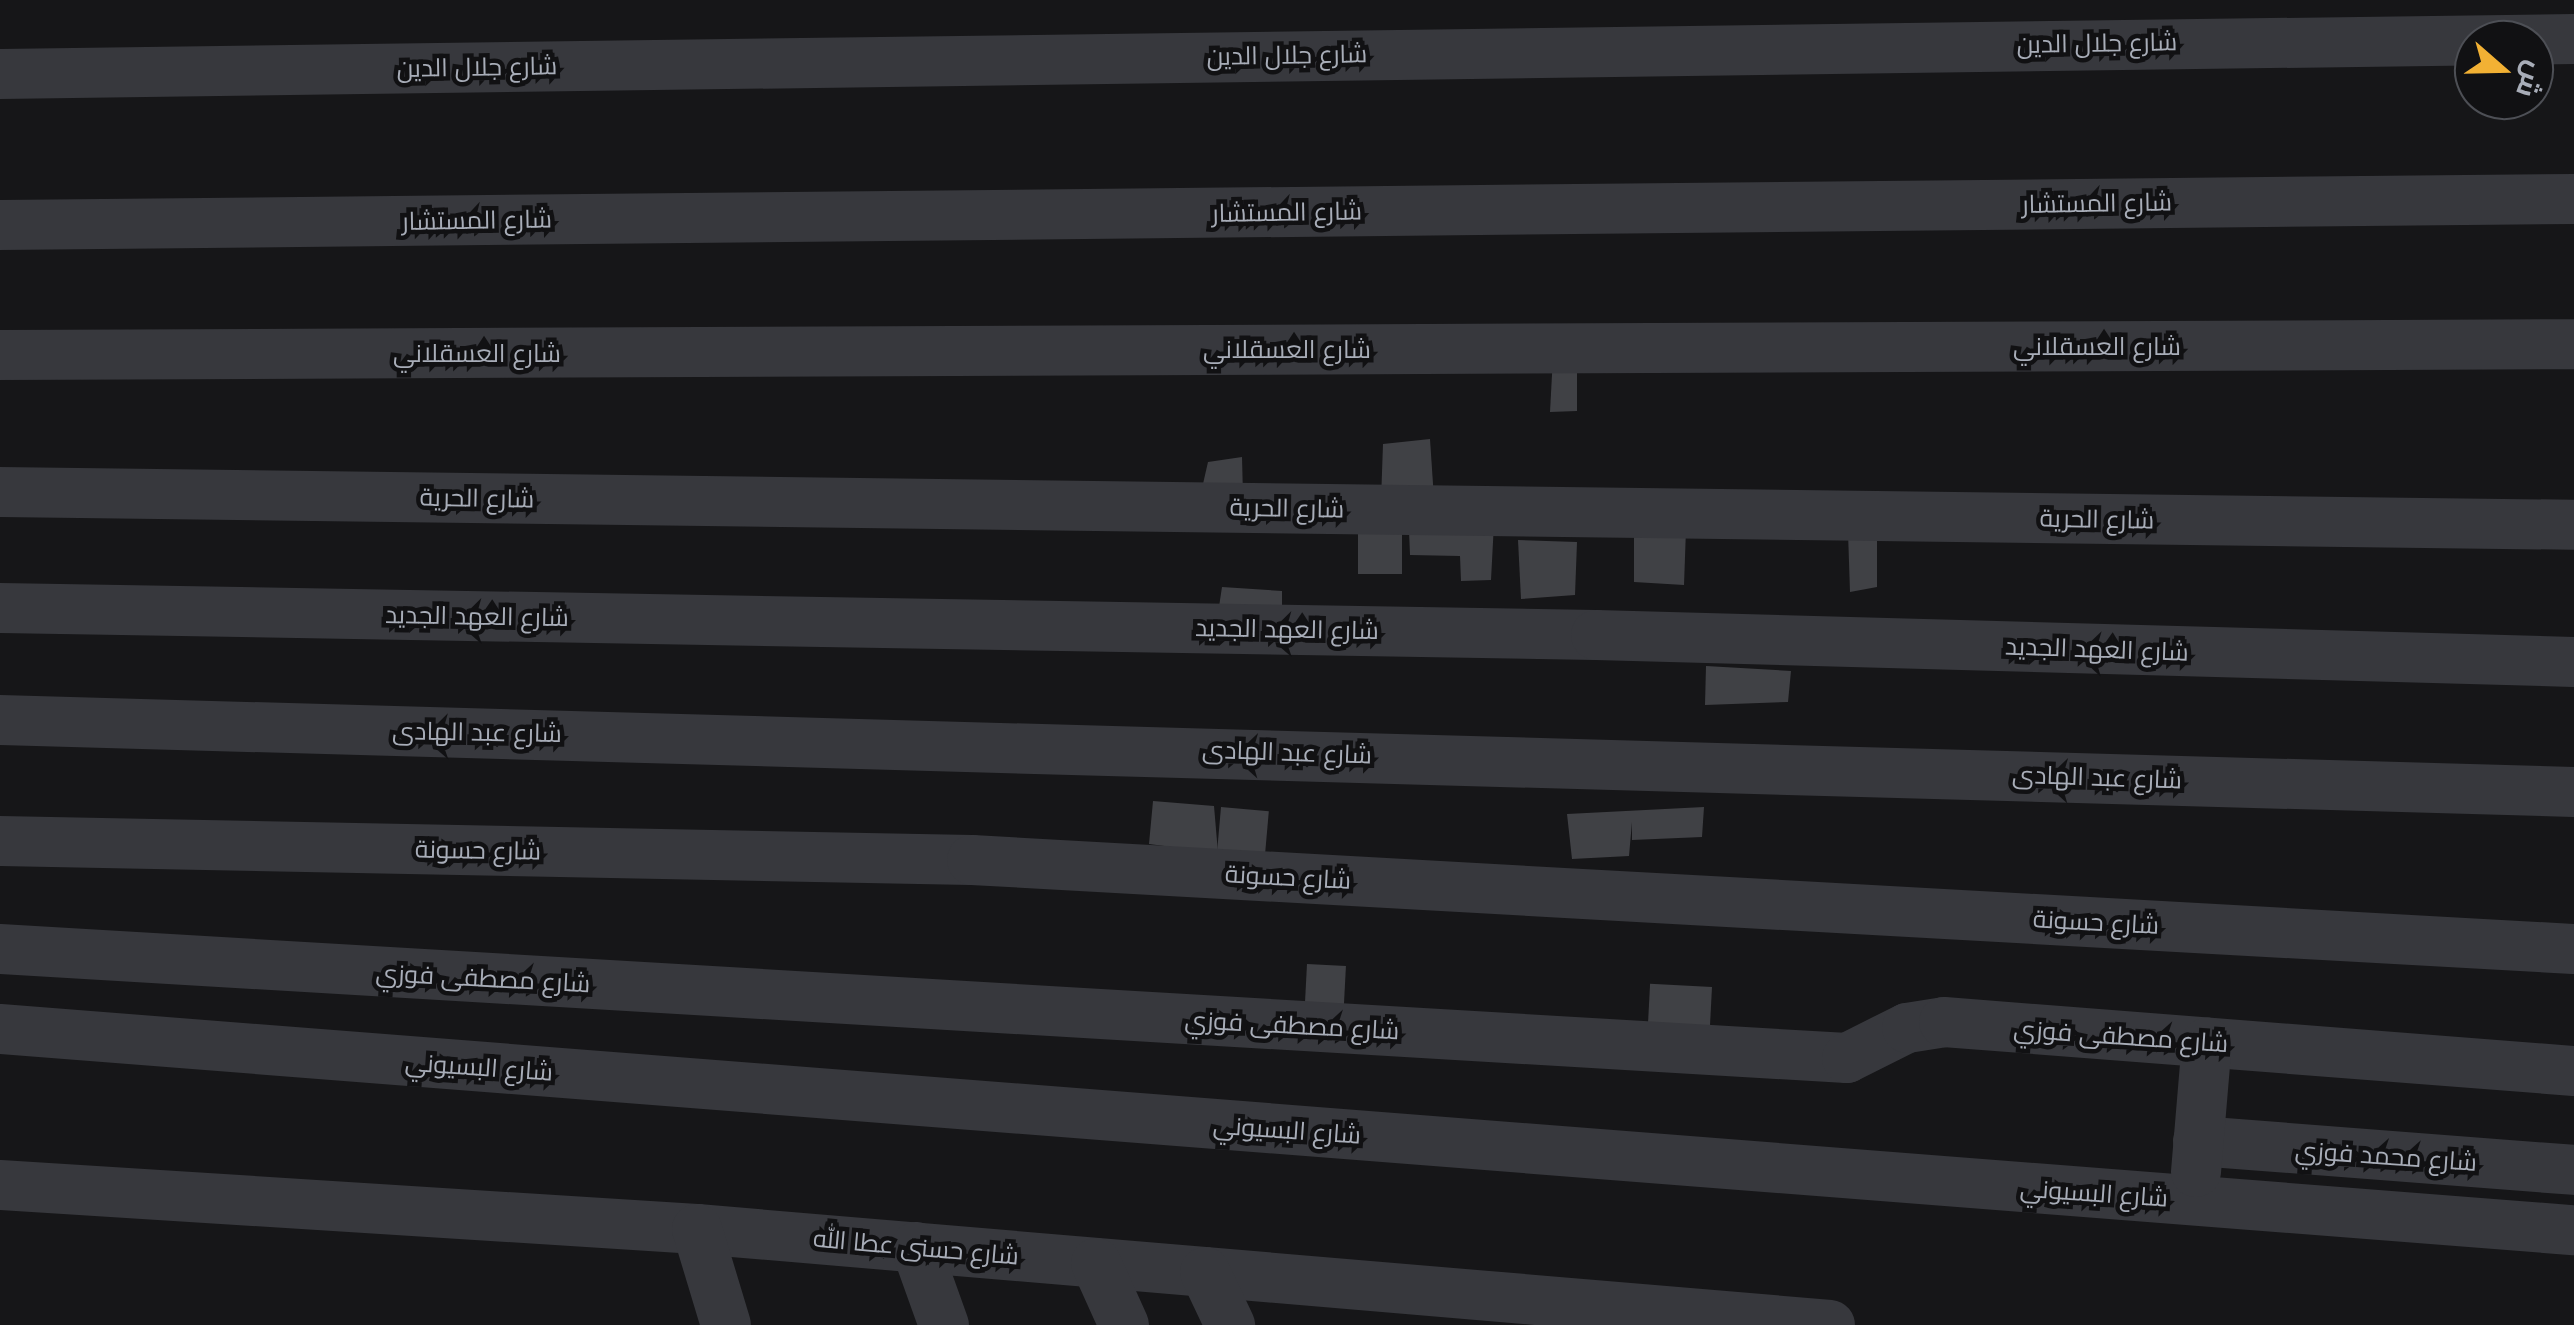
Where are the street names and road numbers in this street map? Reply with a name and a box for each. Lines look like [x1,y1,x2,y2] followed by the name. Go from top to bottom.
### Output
[2016,27,2178,59] street label: شارع جلال الدين
[1206,39,1368,71] street label: شارع جلال الدين
[396,51,558,83] street label: شارع جلال الدين
[2022,187,2172,219] street label: شارع المستشار
[1212,196,1362,228] street label: شارع المستشار
[402,204,552,236] street label: شارع المستشار
[2013,331,2181,361] street label: شارع العسقلاني
[1203,334,1371,364] street label: شارع العسقلاني
[393,338,561,368] street label: شارع العسقلاني
[419,482,535,514] street label: شارع الحرية
[1229,492,1345,524] street label: شارع الحرية
[2039,503,2155,535] street label: شارع الحرية
[385,599,569,633] street label: شارع العهد الجديد
[1195,612,1379,646] street label: شارع العهد الجديد
[2005,631,2189,667] street label: شارع العهد الجديد
[392,716,562,748] street label: شارع عبد الهادى
[1202,734,1372,770] street label: شارع عبد الهادى
[2012,759,2182,795] street label: شارع عبد الهادى
[415,834,541,866] street label: شارع حسونة
[1224,859,1352,895] street label: شارع حسونة
[2032,904,2160,940] street label: شارع حسونة
[375,957,591,999] street label: شارع مصطفى فوزي
[1184,1004,1400,1046] street label: شارع مصطفى فوزي
[2013,1014,2229,1058] street label: شارع مصطفى فوزي
[404,1047,554,1087] street label: شارع البسيوني
[1212,1110,1362,1150] street label: شارع البسيوني
[2294,1135,2478,1177] street label: شارع محمد فوزي
[2019,1173,2169,1213] street label: شارع البسيوني
[812,1223,1020,1271] street label: شارع حسنى عطا الله

